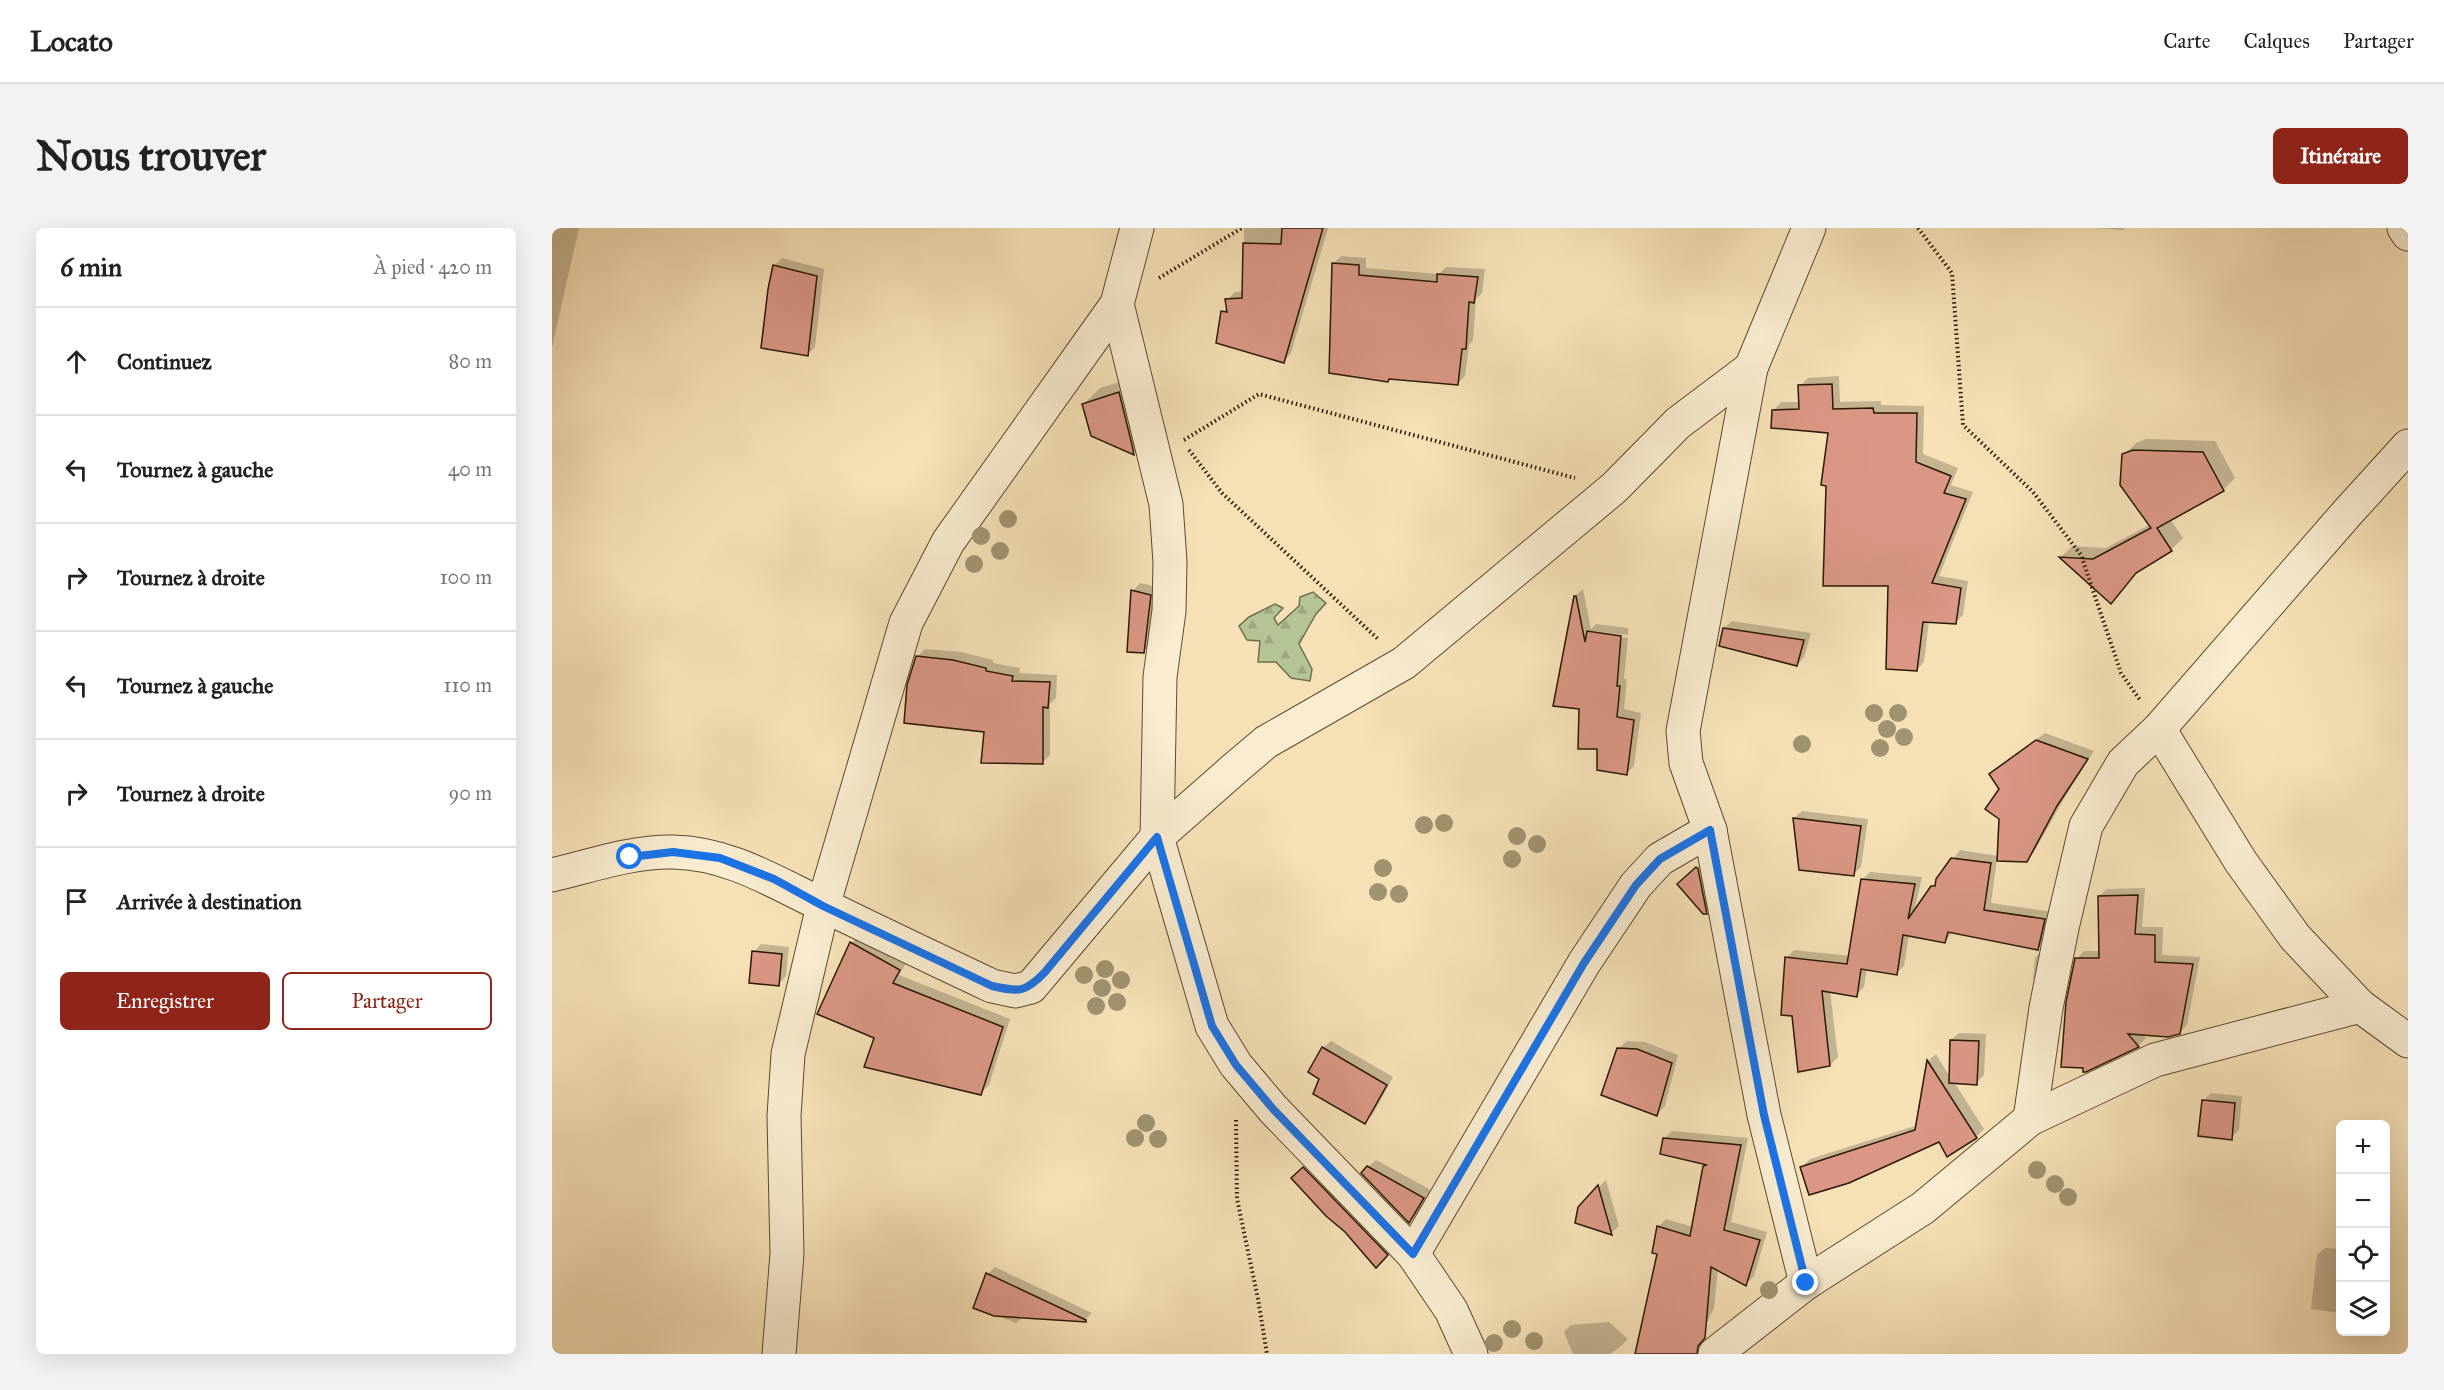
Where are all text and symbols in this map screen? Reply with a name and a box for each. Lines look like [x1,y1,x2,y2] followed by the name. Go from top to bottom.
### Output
[30,24,113,59] text: Locato
[2163,28,2210,54] text: Carte
[2243,28,2310,54] text: Calques
[2343,28,2414,54] text: Partager
[2273,128,2408,184] button: Itinéraire
[36,130,266,182] text: Nous trouver
[60,251,122,283] text: 6 min
[374,255,492,279] text: À pied · 420 m
[60,345,93,378] icon: ahead
[117,348,212,375] text: Continuez
[449,349,492,373] text: 80 m
[60,453,93,486] icon: left
[117,456,273,483] text: Tournez à gauche
[448,457,492,481] text: 40 m
[60,561,93,594] icon: right
[117,564,265,591] text: Tournez à droite
[440,565,492,589] text: 100 m
[60,669,93,702] icon: left
[117,672,273,699] text: Tournez à gauche
[444,673,492,697] text: 110 m
[60,777,93,810] icon: right
[117,780,265,807] text: Tournez à droite
[449,781,492,805] text: 90 m
[616,843,642,869] route start
[60,885,93,918] icon: arrive
[117,888,302,915] text: Arrivée à destination
[60,972,270,1030] button: Enregistrer
[282,972,492,1030] button: Partager
[2336,1120,2390,1336] map controls
[2336,1120,2390,1174] button: +
[2336,1174,2390,1228] button: −
[2336,1228,2390,1282] button: locate
[1792,1269,1818,1295] route end
[2336,1282,2390,1336] button: layers

